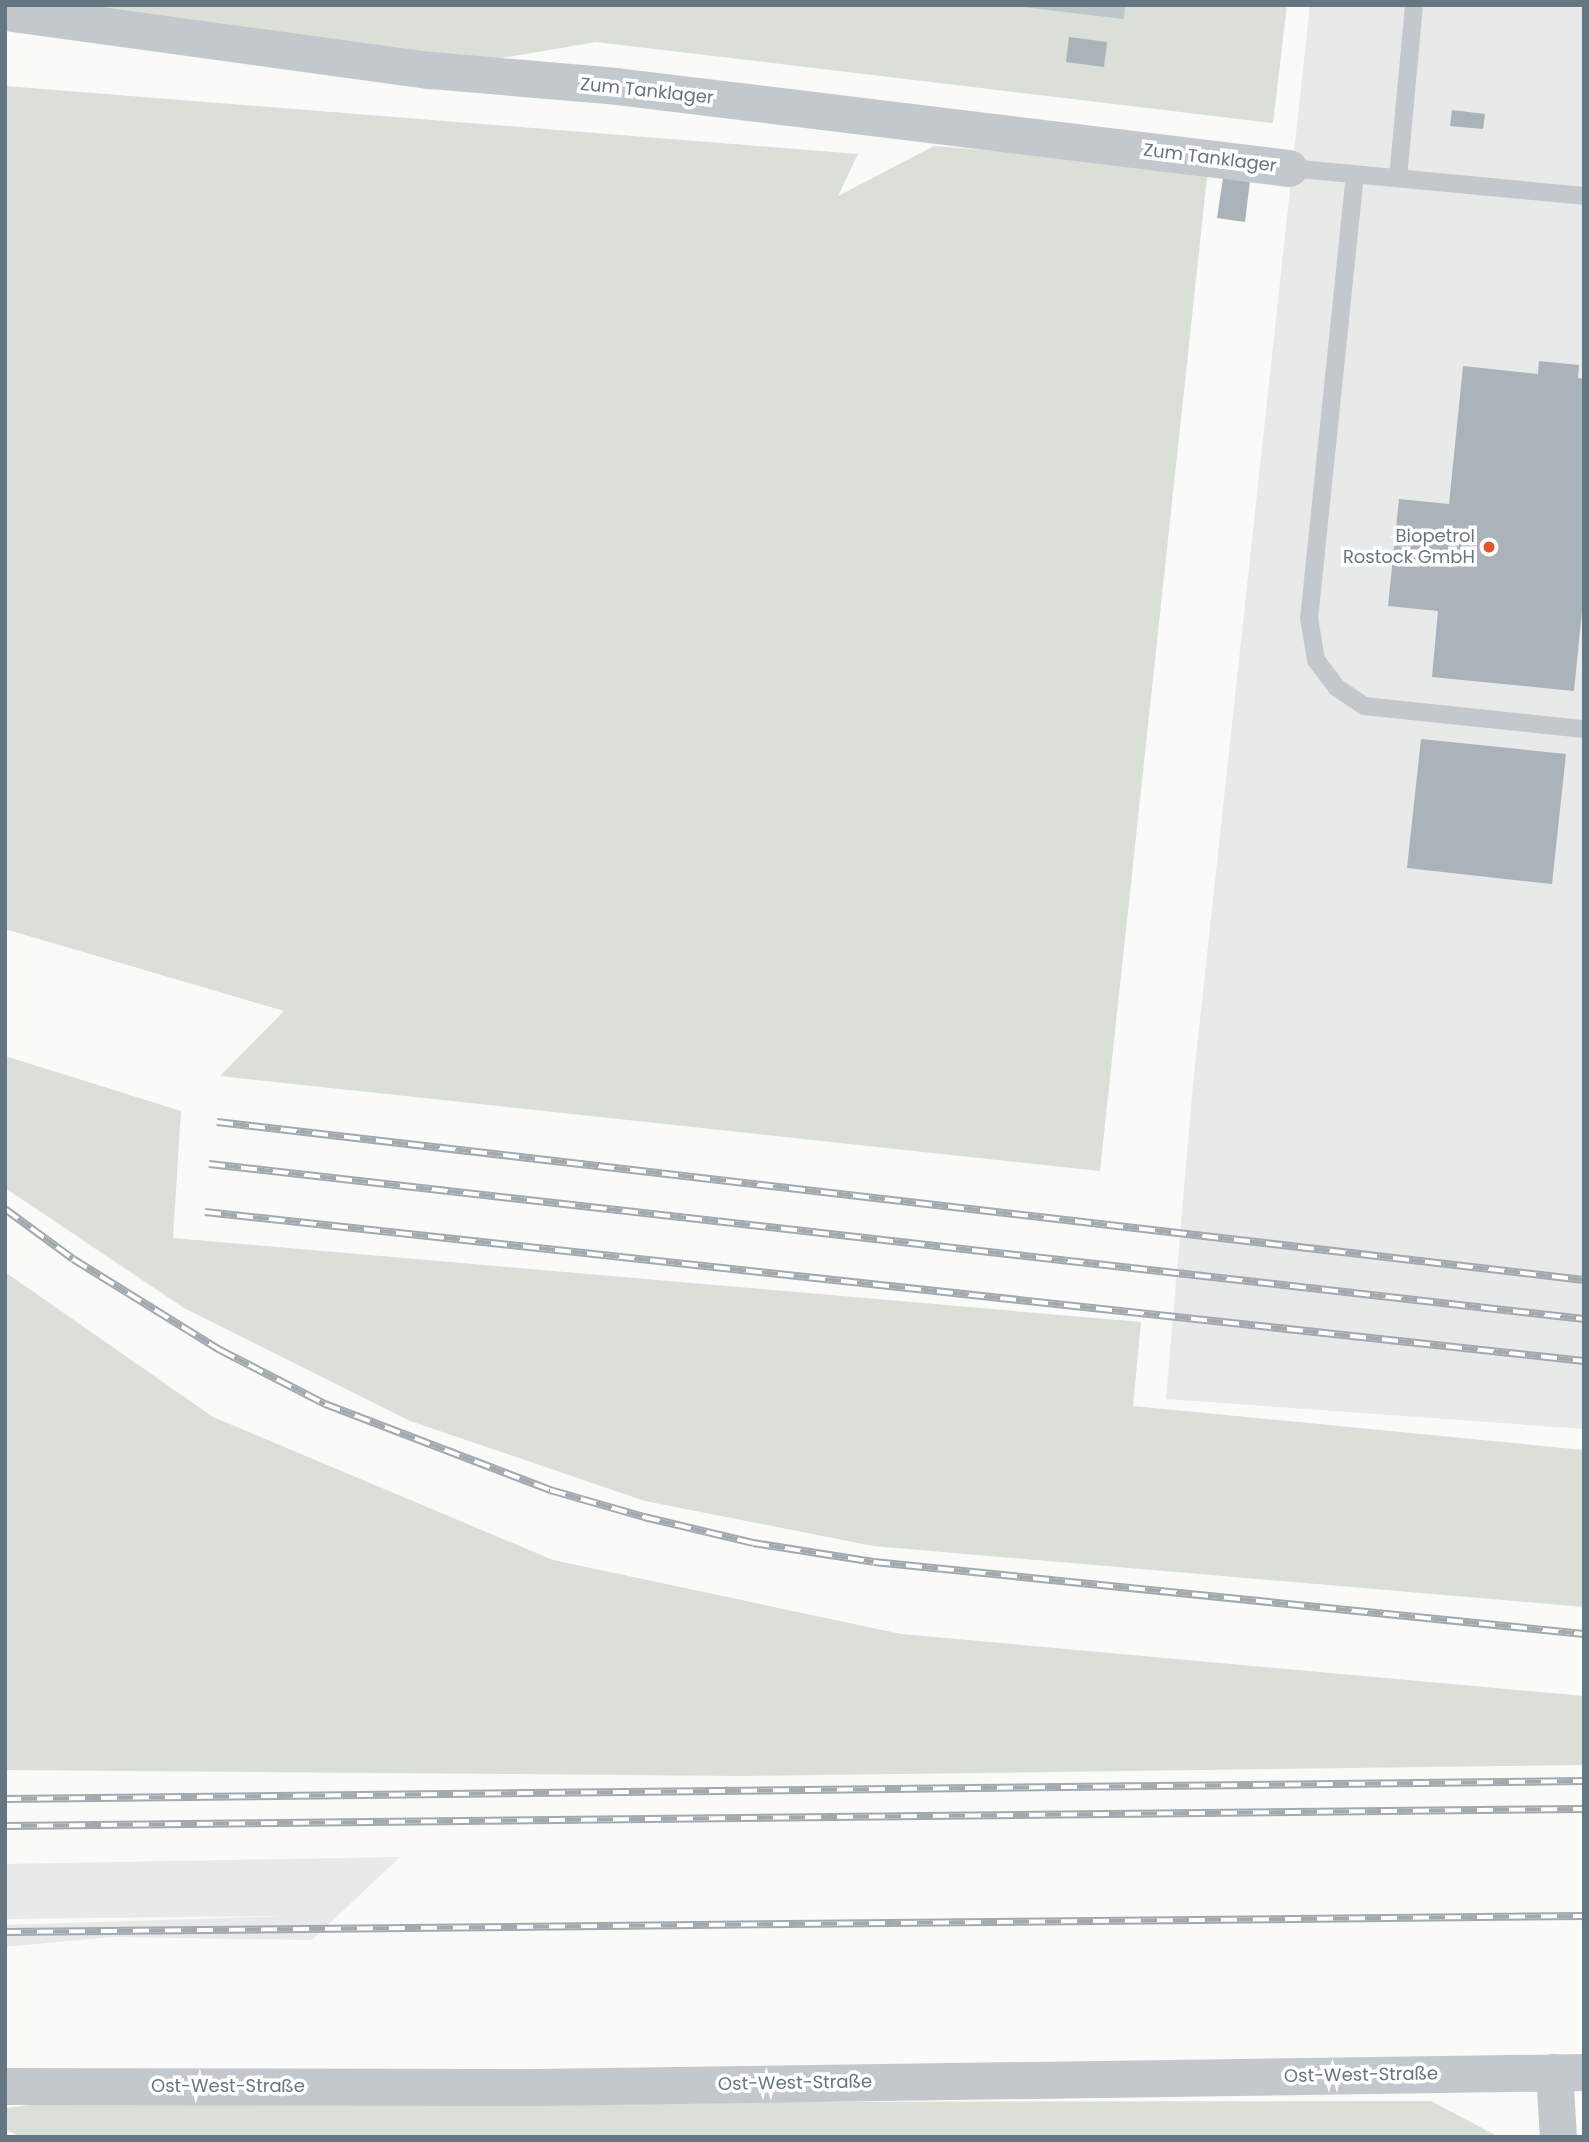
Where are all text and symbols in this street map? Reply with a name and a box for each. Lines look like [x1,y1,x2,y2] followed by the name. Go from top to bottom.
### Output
[579,73,715,109] street label: Zum Tanklager
[1142,139,1278,177] street label: Zum Tanklager
[1343,526,1475,568] place label: Biopetrol Rostock GmbH
[1481,539,1497,555] marker: Biopetrol Rostock GmbH
[1284,2063,1438,2087] street label: Ost-West-Straße
[718,2071,872,2095] street label: Ost-West-Straße
[151,2075,305,2097] street label: Ost-West-Straße

